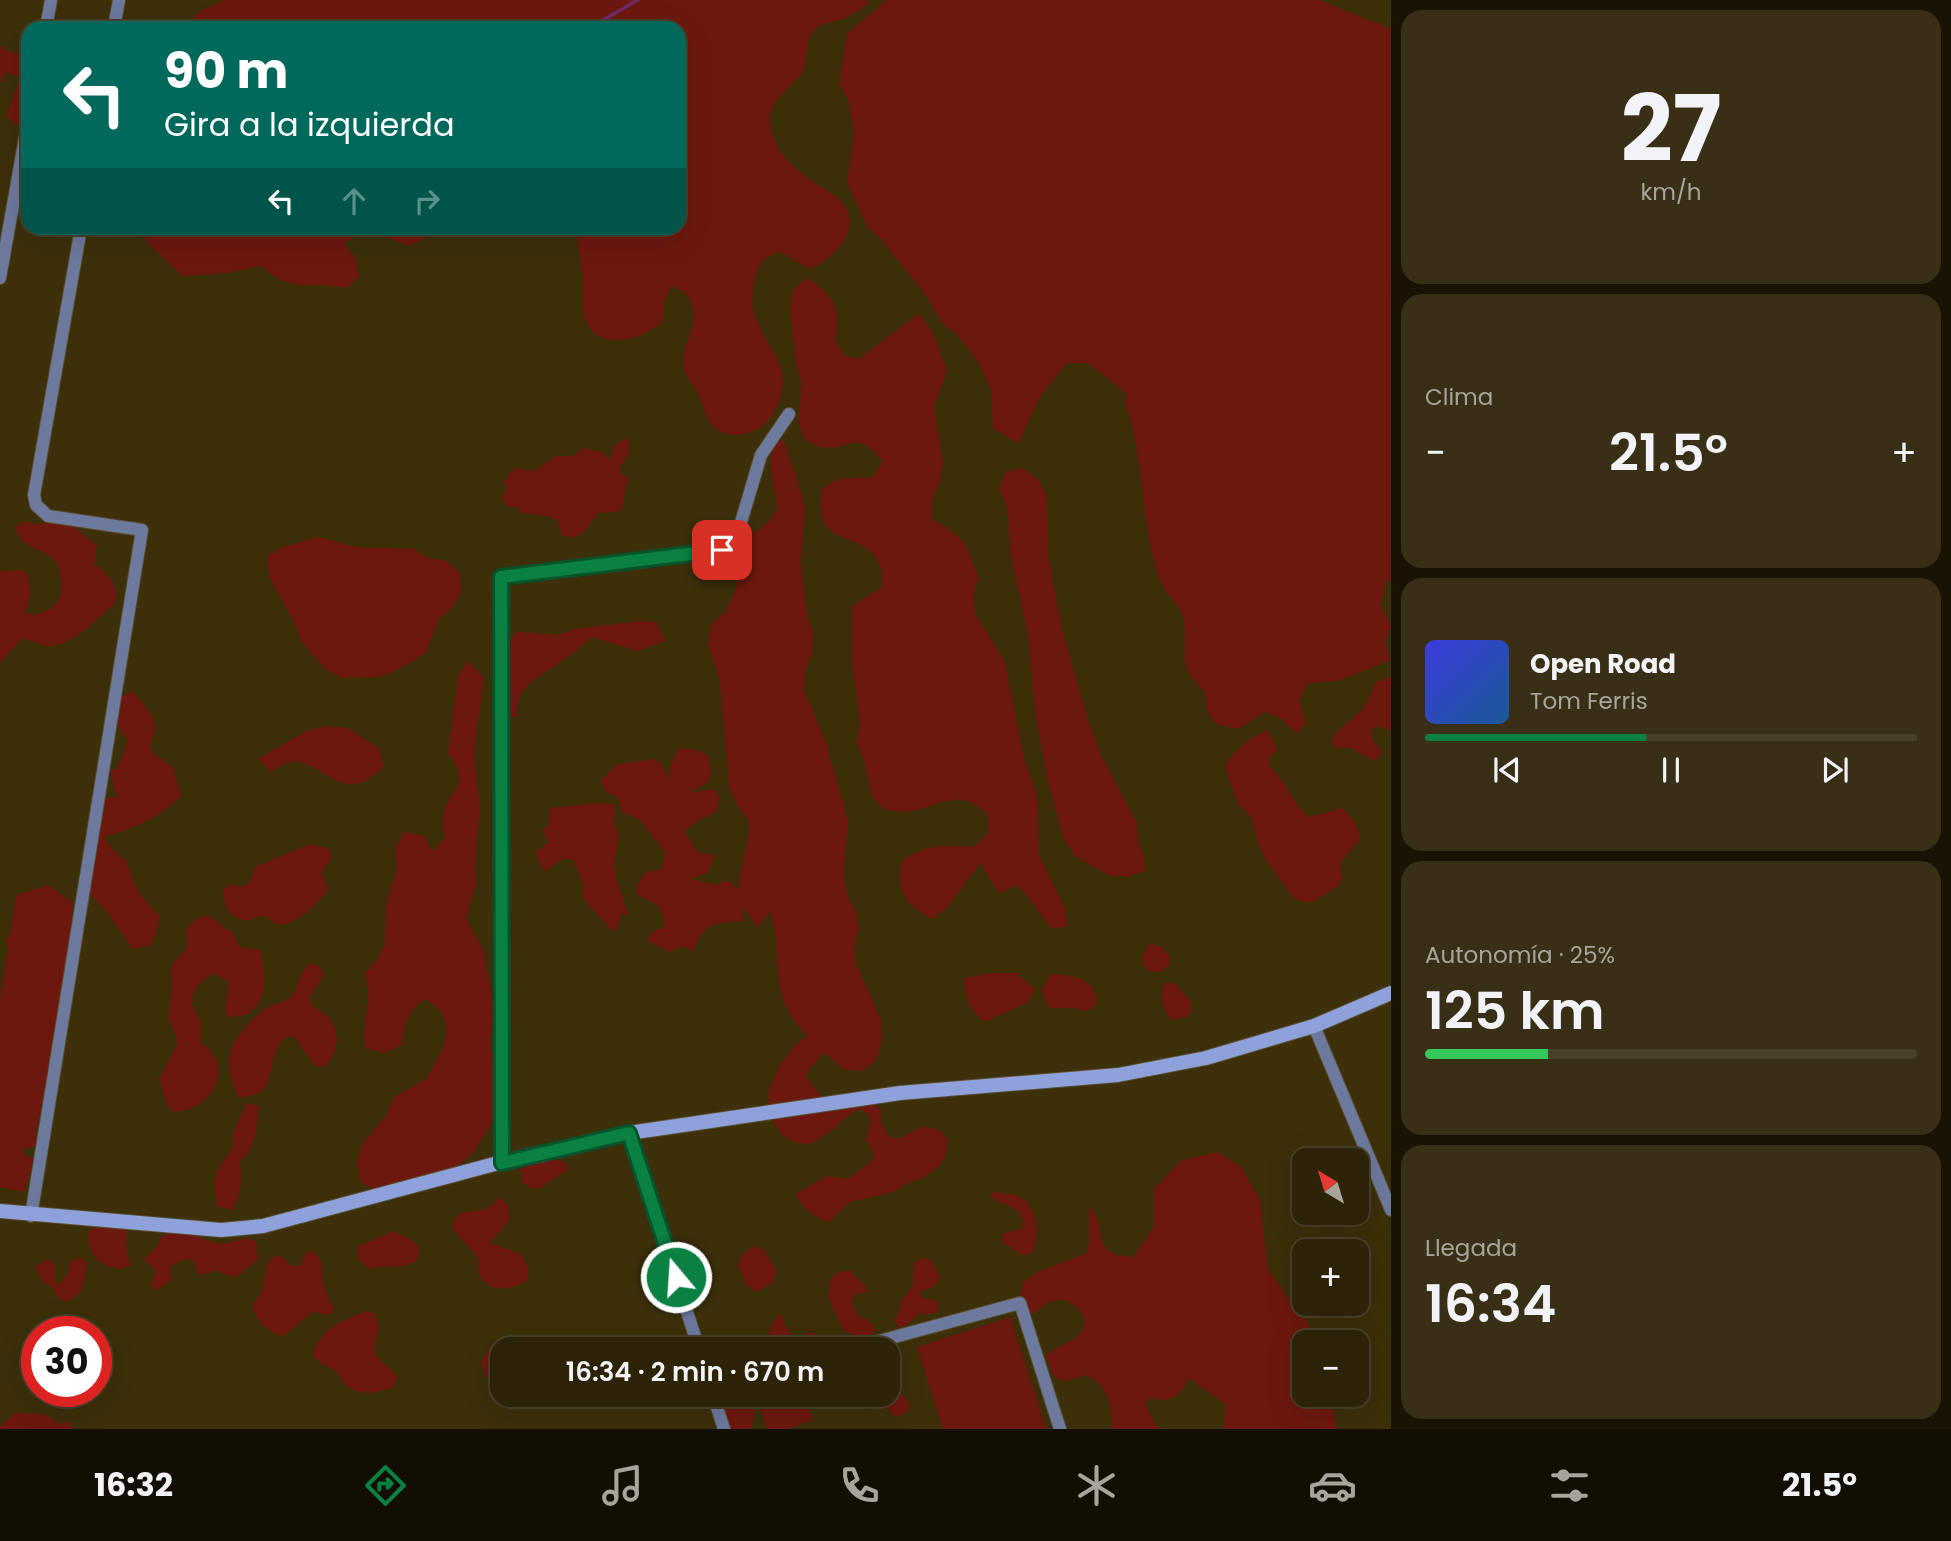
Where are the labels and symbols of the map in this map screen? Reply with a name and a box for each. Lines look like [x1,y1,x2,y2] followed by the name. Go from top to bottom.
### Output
[692,520,752,580] pin
[1292,1148,1368,1225] north arrow
[639,1240,713,1314] position arrow
[21,1316,112,1407] speed limit sign: 30

